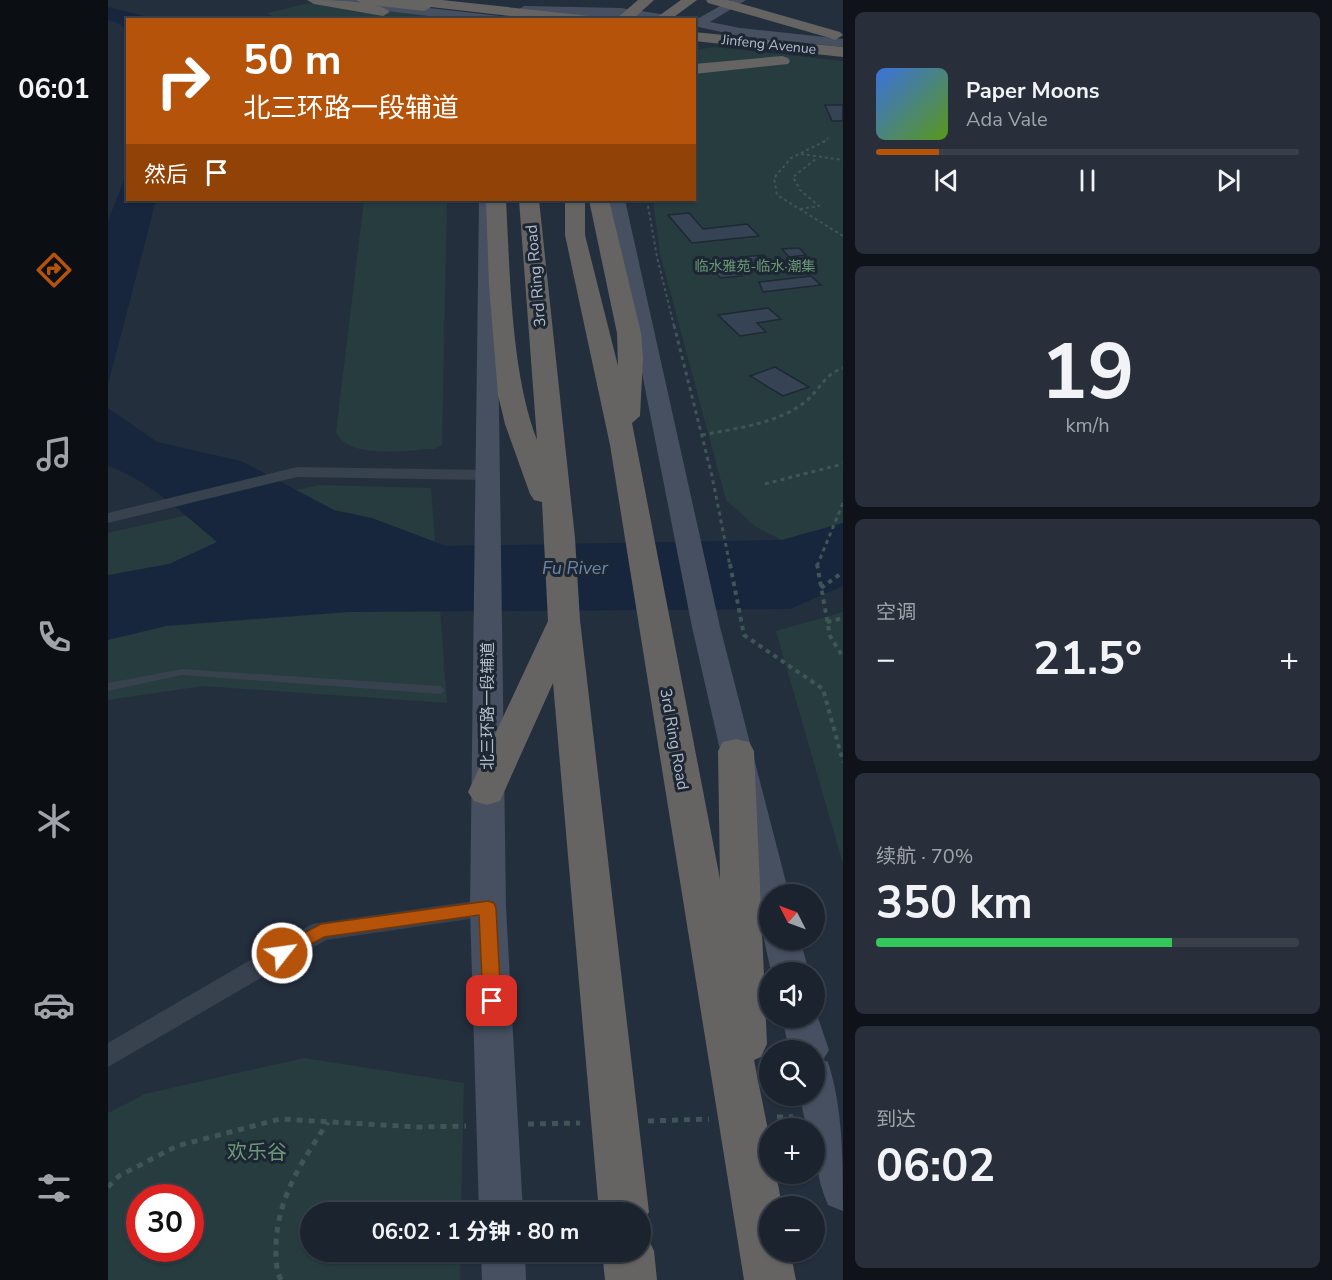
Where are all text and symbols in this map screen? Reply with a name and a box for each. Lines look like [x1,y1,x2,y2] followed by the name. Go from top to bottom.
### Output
[720,30,817,59] street label: Jinfeng Avenue
[243,32,342,89] text: 50 m
[144,42,222,120] icon: right
[18,71,90,108] text: 06:01
[966,76,1100,106] text: Paper Moons
[243,90,459,127] text: 北三环路一段辅道
[966,106,1048,133] text: Ada Vale
[200,156,233,189] icon: arrive
[144,160,188,190] text: 然后
[930,164,963,197] icon: previous
[1071,164,1104,197] icon: pause
[1212,164,1245,197] icon: next
[521,224,551,328] street label: 3rd Ring Road
[33,249,75,291] icon: directions
[694,257,816,276] park label: 临水雅苑-临水·潮集
[1041,319,1134,426] text: 19
[1065,412,1110,439] text: km/h
[33,433,75,475] icon: music
[542,556,608,580] water label: Fu River
[876,599,916,626] text: 空调
[33,616,75,658] icon: phone
[1033,629,1142,690] text: 21.5°
[876,637,896,682] text: −
[1279,637,1299,682] text: +
[477,642,499,770] street label: 北三环路一段辅道
[654,687,694,792] street label: 3rd Ring Road
[33,800,75,842] icon: climate
[876,843,973,870] text: 续航 · 70%
[876,873,1033,934] text: 350 km
[759,884,825,950] north arrow
[759,884,825,1262] map controls
[250,921,314,985] position arrow
[759,962,825,1028] button: sound
[466,975,517,1026] pin
[33,984,75,1026] icon: car
[475,984,508,1017] icon: arrive
[759,1040,825,1106] button: search
[876,1106,916,1133] text: 到达
[759,1118,825,1184] button: +
[876,1136,995,1197] text: 06:02
[227,1139,287,1166] park label: 欢乐谷
[33,1167,75,1209] icon: filters
[126,1184,204,1262] speed limit sign: 30
[759,1196,825,1262] button: −
[372,1217,579,1247] text: 06:02 · 1 分钟 · 80 m

